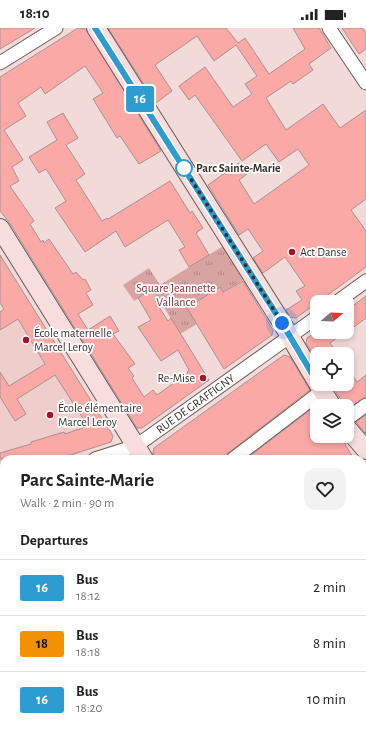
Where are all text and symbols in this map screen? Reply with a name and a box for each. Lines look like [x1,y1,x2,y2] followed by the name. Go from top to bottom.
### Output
[20,6,49,21] text: 18:10
[122,86,158,112] line badge: 16
[134,92,146,106] text: 16
[175,159,193,177] marker: Parc Sainte-Marie
[196,162,281,174] place label: Parc Sainte-Marie
[300,246,347,258] place label: Act Danse
[287,247,297,257] marker: Act Danse
[136,282,216,308] park label: Square Jeannette Vallance
[310,295,354,339] north arrow
[310,295,354,443] map controls
[272,313,292,333] your location
[34,326,112,354] place label: École maternelle Marcel Leroy
[21,335,31,345] marker: École maternelle Marcel Leroy
[310,347,354,391] button: locate
[154,371,237,436] street label: RUE DE GRAFFIGNY
[158,372,195,384] place label: Re-Mise
[198,373,208,383] marker: Re-Mise
[310,399,354,443] button: layers
[58,401,142,429] place label: École élémentaire Marcel Leroy
[45,410,55,420] marker: École élémentaire Marcel Leroy
[304,468,346,510] button: heart
[20,471,154,490] text: Parc Sainte-Marie
[20,497,114,510] text: Walk · 2 min · 90 m
[20,533,88,548] text: Departures
[76,572,98,587] text: Bus
[313,580,346,595] text: 2 min
[36,581,48,595] text: 16
[76,590,100,603] text: 18:12
[76,628,98,643] text: Bus
[313,636,346,651] text: 8 min
[36,637,48,651] text: 18
[76,646,100,659] text: 18:18
[76,684,98,699] text: Bus
[307,692,346,707] text: 10 min
[36,693,48,707] text: 16
[76,702,102,715] text: 18:20

